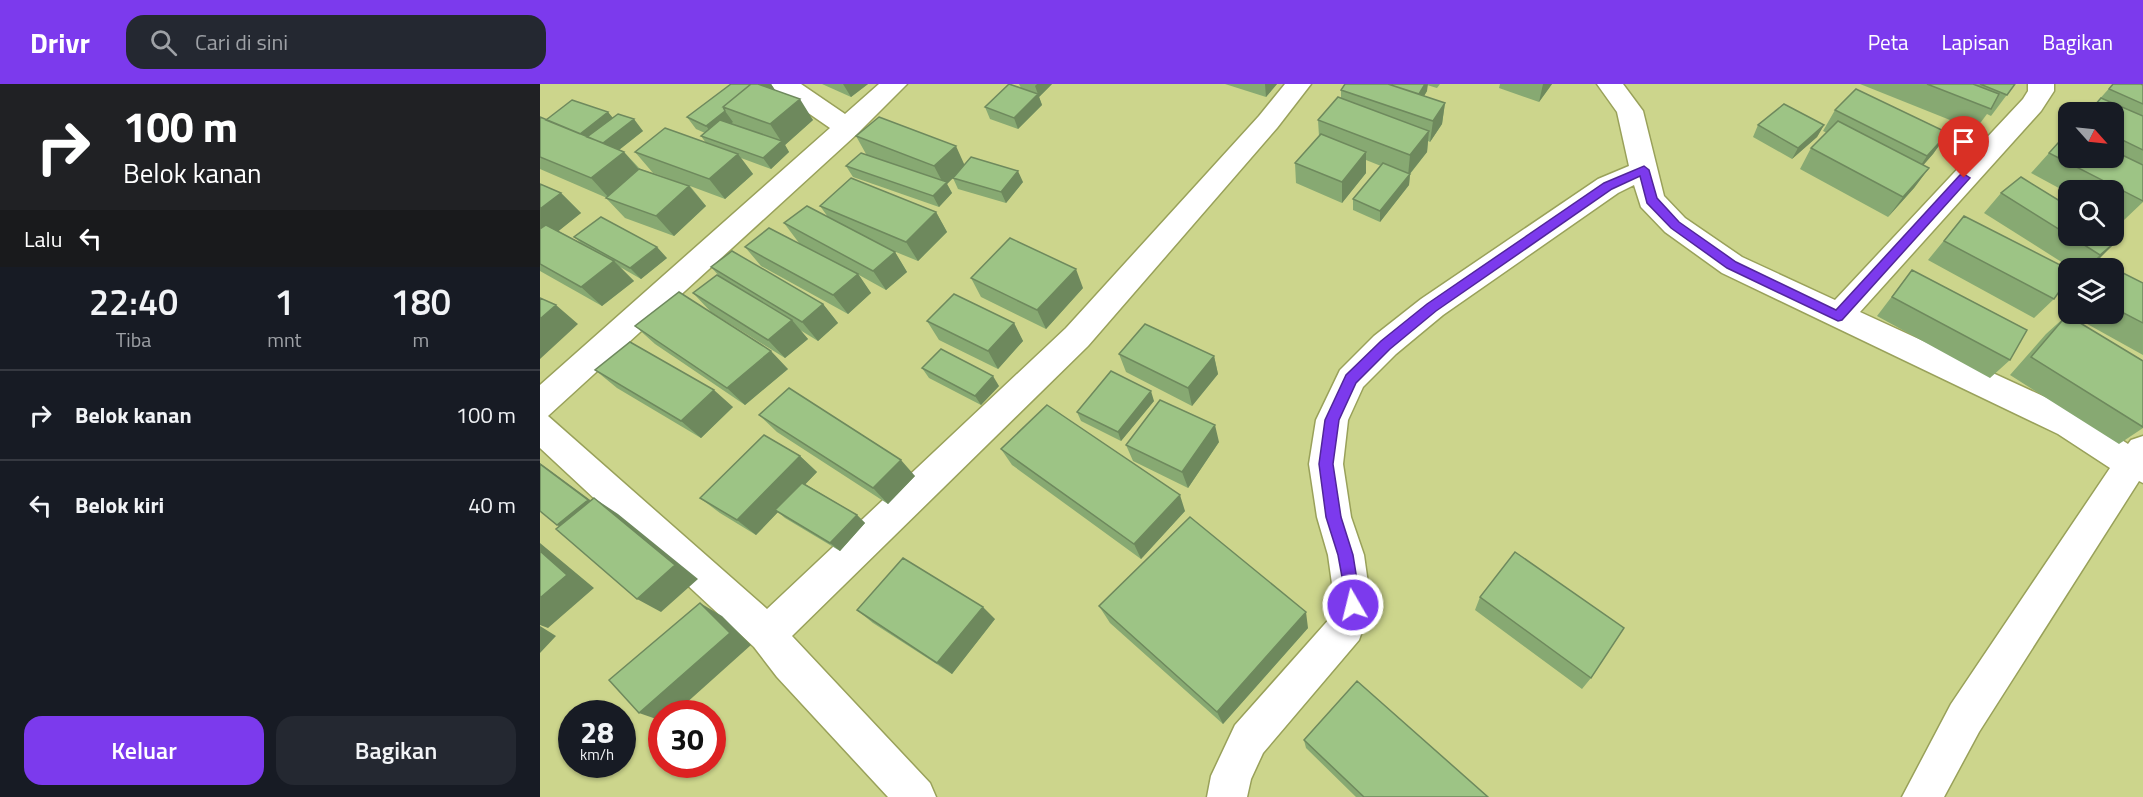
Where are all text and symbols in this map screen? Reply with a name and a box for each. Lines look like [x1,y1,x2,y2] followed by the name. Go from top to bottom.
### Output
[126,15,546,69] search box
[30,21,90,64] text: Drivr
[195,25,288,59] text: Cari di sini
[147,26,180,59] icon: search
[1868,26,1909,58] text: Peta
[1942,26,2009,58] text: Lapisan
[2042,26,2113,58] text: Bagikan
[123,94,238,158] text: 100 m
[2058,102,2124,168] north arrow
[2058,102,2124,324] map controls
[24,108,102,186] icon: right
[1938,116,1989,178] pin
[1947,125,1980,158] icon: arrive
[123,152,262,193] text: Belok kanan
[2058,180,2124,246] button: search
[24,222,62,256] text: Lalu
[74,222,107,255] icon: left
[2058,258,2124,324] button: layers
[89,274,178,329] text: 22:40
[274,274,294,329] text: 1
[391,274,451,329] text: 180
[116,324,151,355] text: Tiba
[267,324,302,355] text: mnt
[412,324,429,355] text: m
[75,398,192,432] text: Belok kanan
[456,398,516,432] text: 100 m
[24,399,57,432] icon: right
[75,488,164,522] text: Belok kiri
[468,488,516,522] text: 40 m
[24,489,57,522] icon: left
[1321,573,1385,637] position arrow
[648,700,726,778] speed limit sign: 30
[580,709,614,755] text: 28
[24,716,264,785] button: Keluar
[276,716,516,785] button: Bagikan
[580,743,614,766] text: km/h

